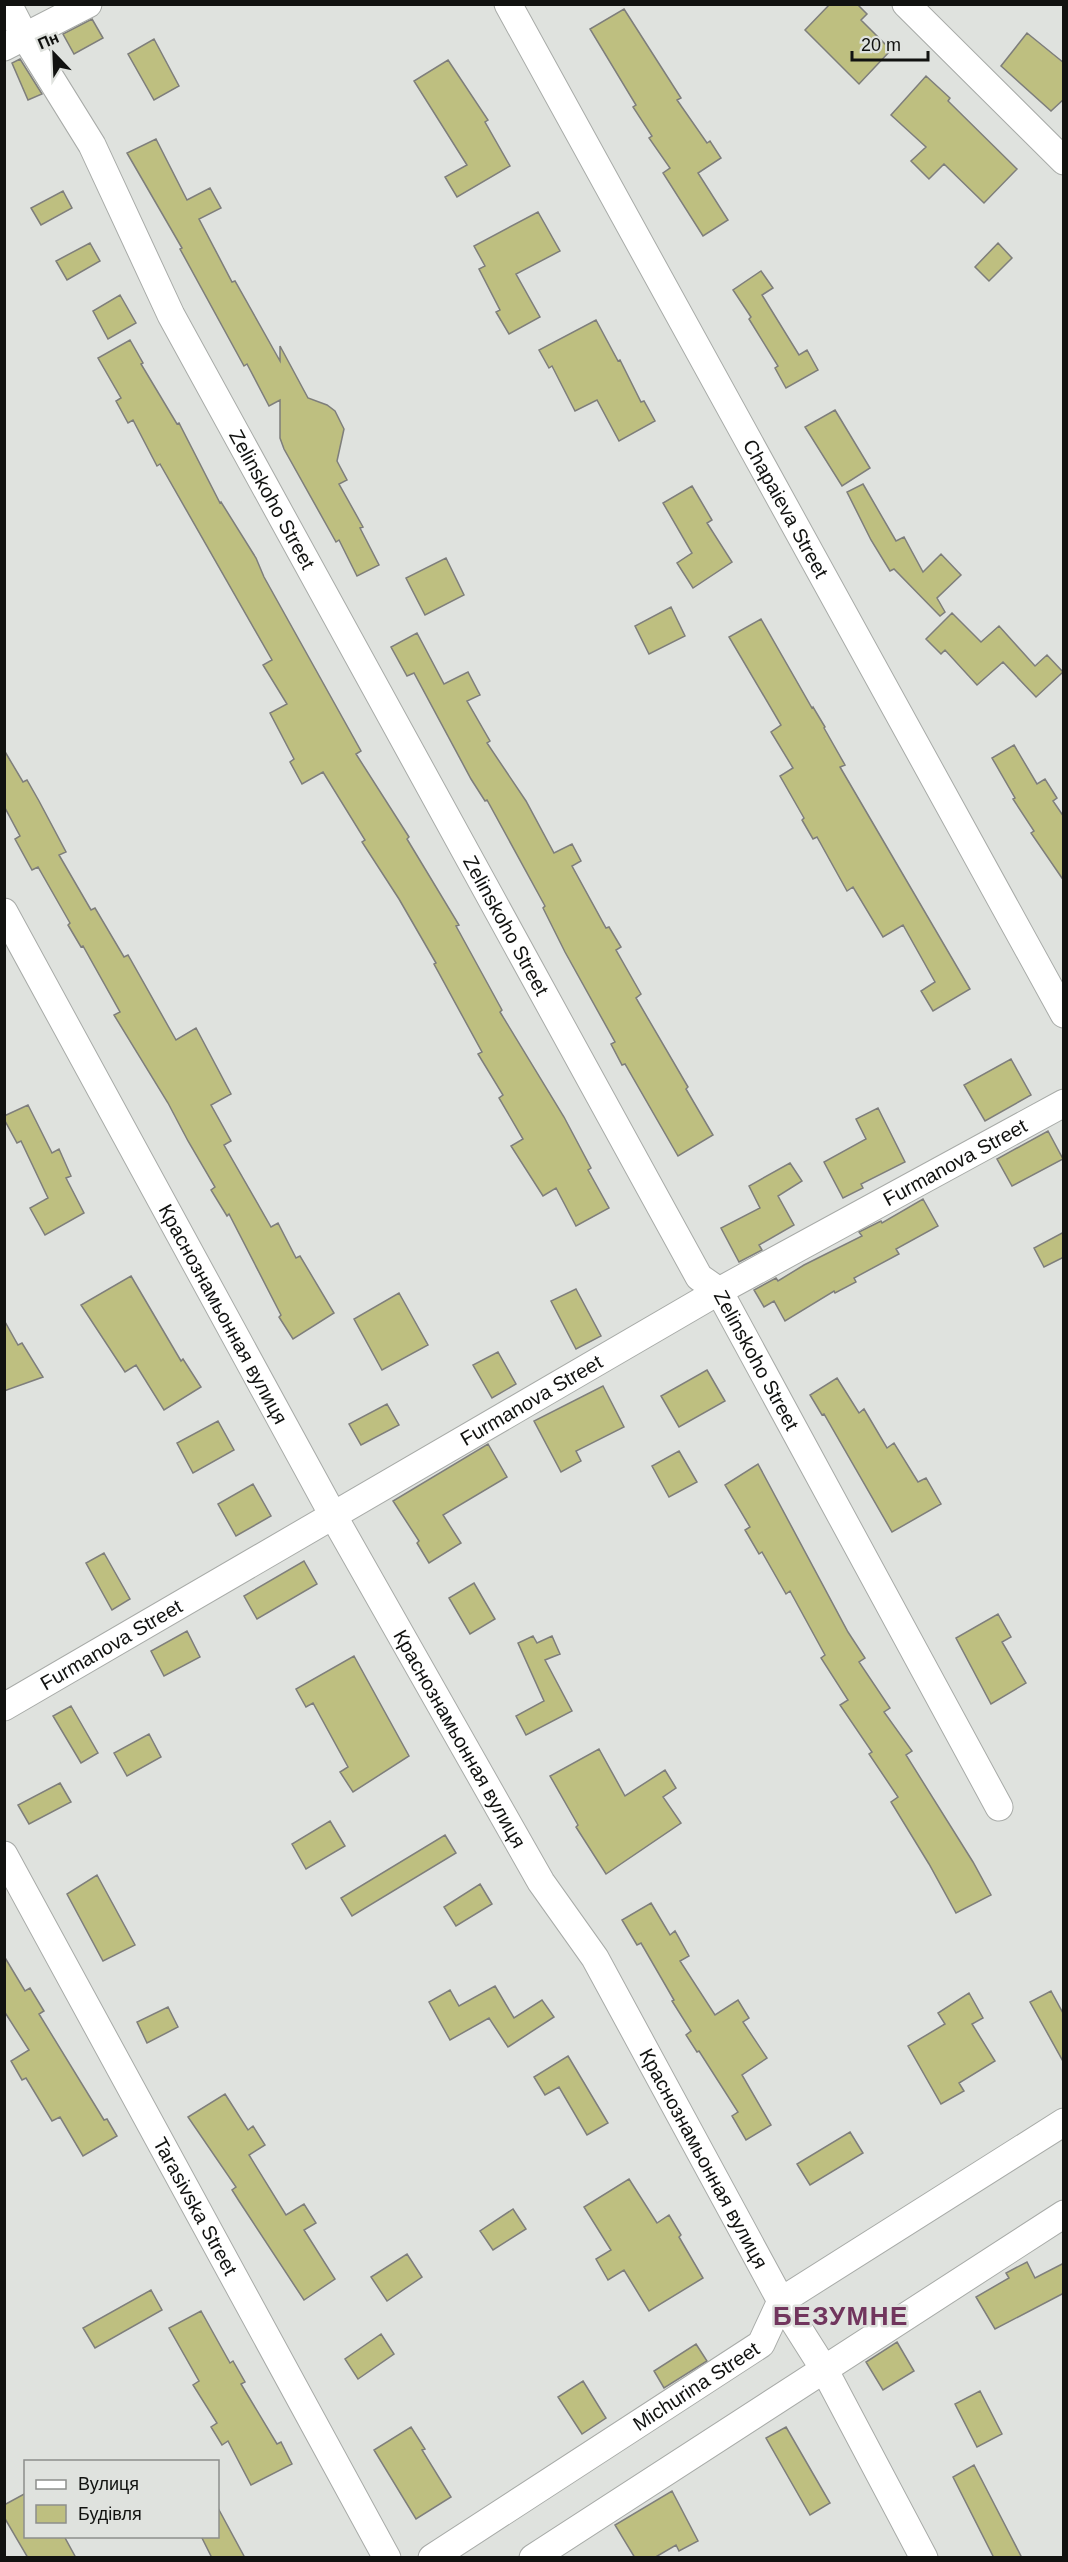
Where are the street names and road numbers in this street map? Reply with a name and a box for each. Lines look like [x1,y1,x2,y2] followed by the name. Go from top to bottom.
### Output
[225,426,320,573] street label: Zelinskoho Street
[739,436,833,582] street label: Chapaieva Street
[459,852,553,999] street label: Zelinskoho Street
[879,1114,1031,1210] street label: Furmanova Street
[155,1200,292,1428] street label: Краснознамьонная вулиця
[710,1286,803,1434] street label: Zelinskoho Street
[457,1350,606,1450] street label: Furmanova Street
[36,1595,186,1694] street label: Furmanova Street
[389,1626,530,1852] street label: Краснознамьонная вулиця
[635,2045,772,2272] street label: Краснознамьонная вулиця
[149,2134,242,2279] street label: Tarasivska Street
[629,2337,763,2435] street label: Michurina Street

